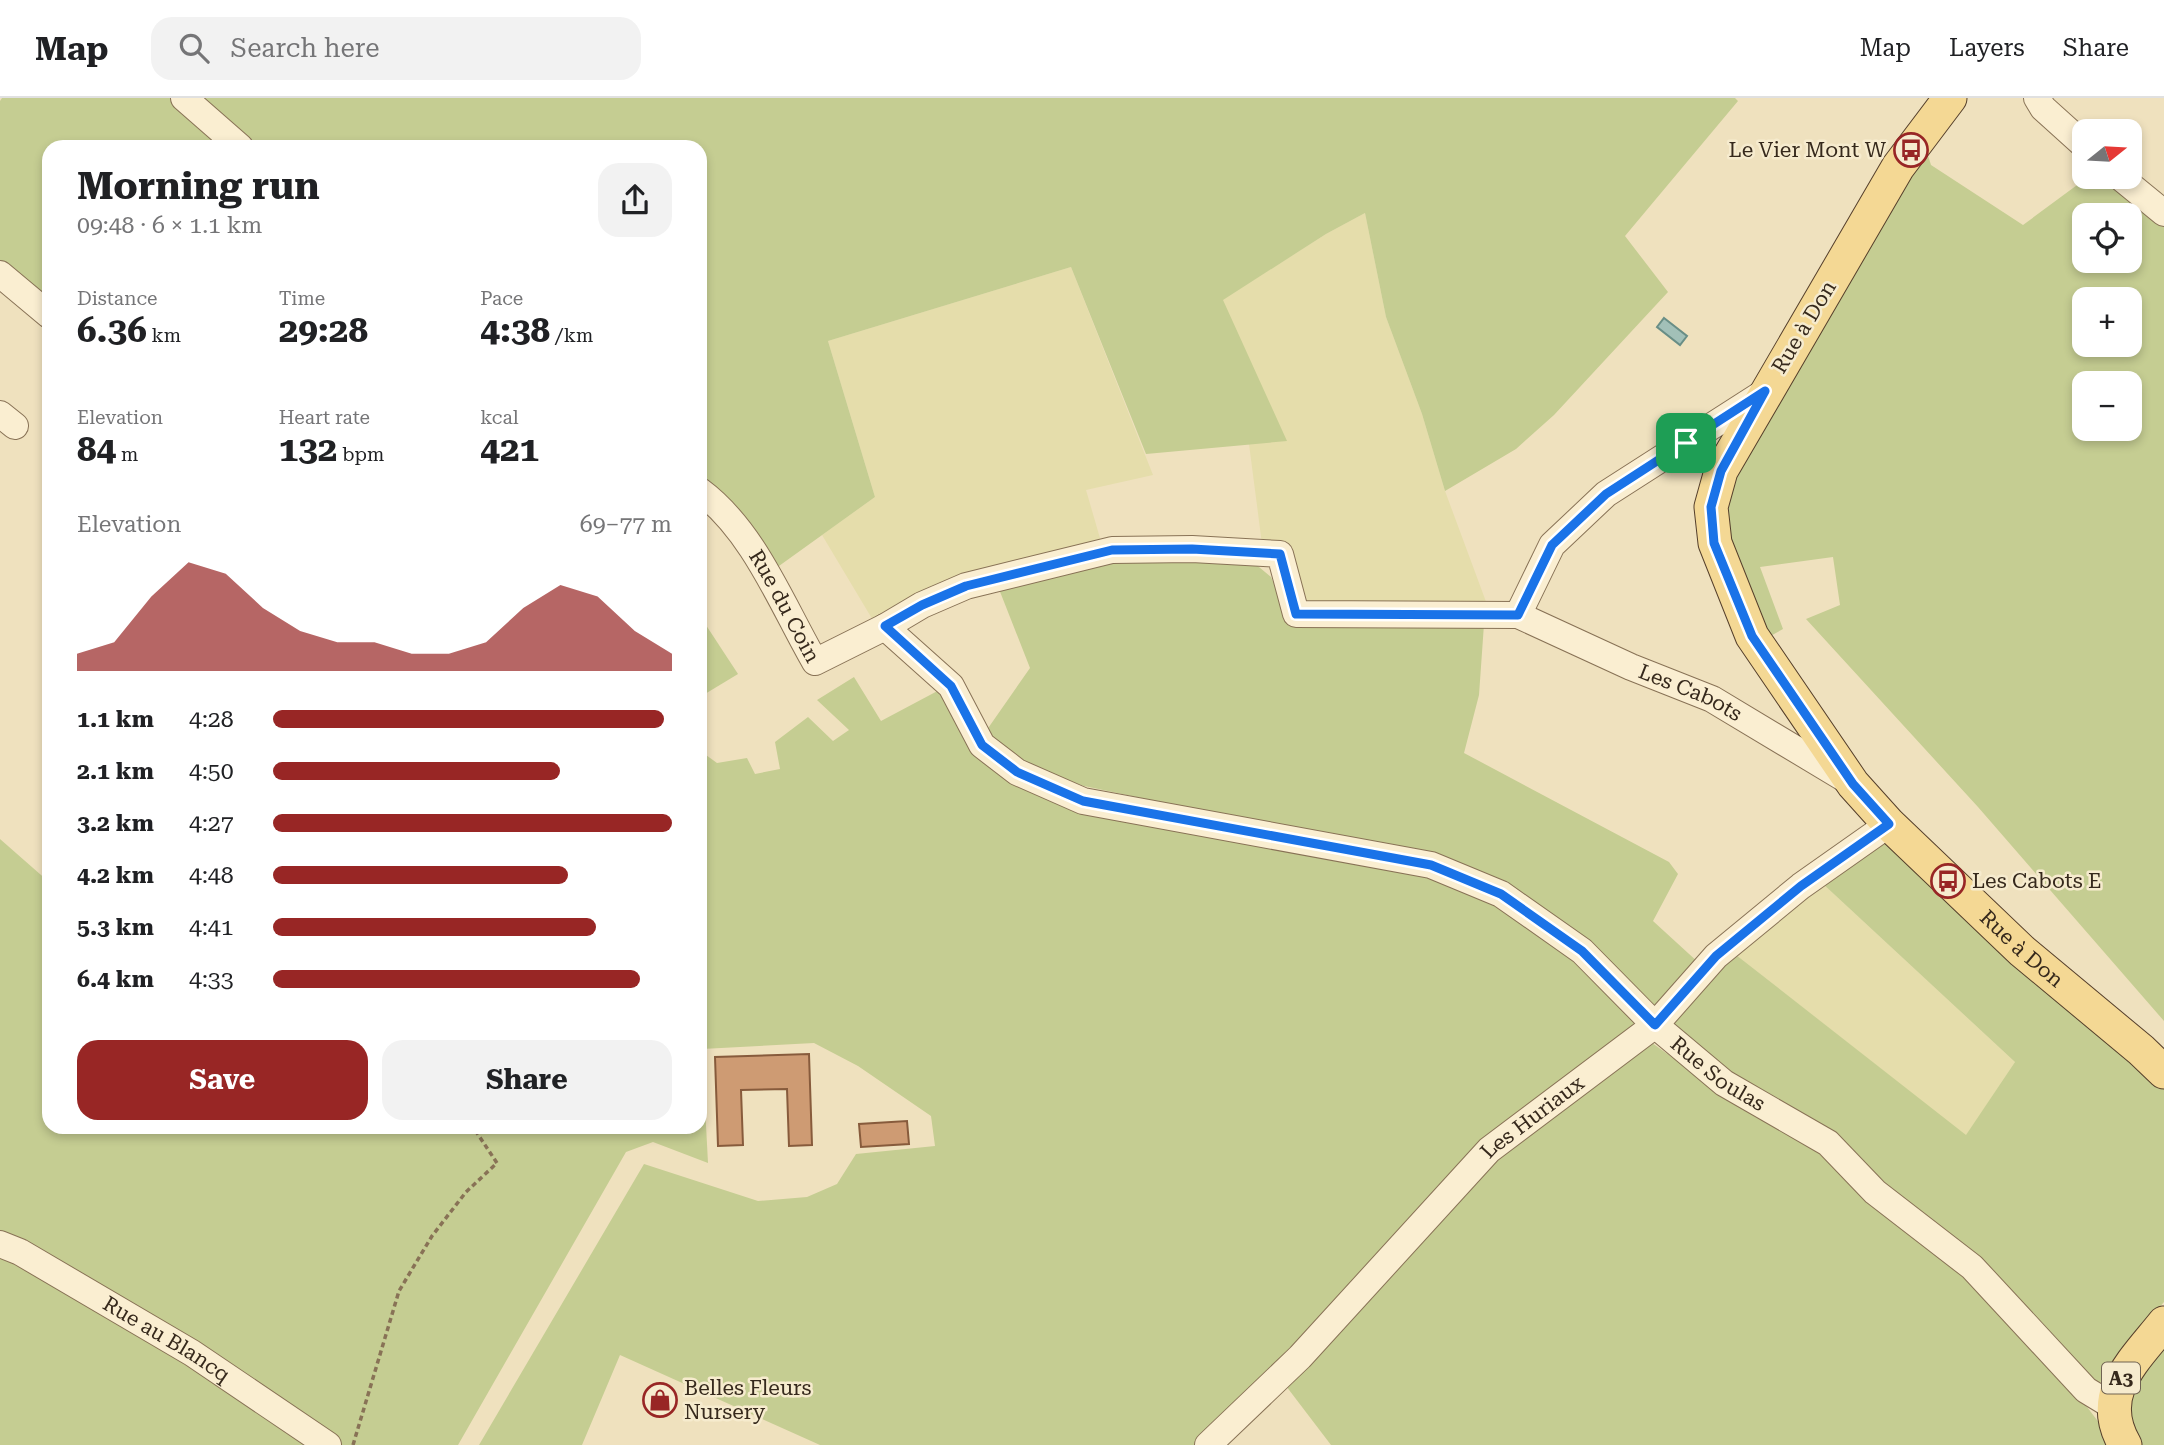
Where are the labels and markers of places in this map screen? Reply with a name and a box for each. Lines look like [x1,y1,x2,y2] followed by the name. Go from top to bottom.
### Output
[1892,131,1930,169] bus stop icon: Le Vier Mont W
[1729,138,1887,162] place label: Le Vier Mont W
[1656,413,1716,473] pin
[1929,862,1967,900] bus stop icon: Les Cabots E
[1972,869,2101,893] place label: Les Cabots E
[684,1376,812,1424] place label: Belles Fleurs Nursery
[641,1381,679,1419] shop icon: Belles Fleurs Nursery

